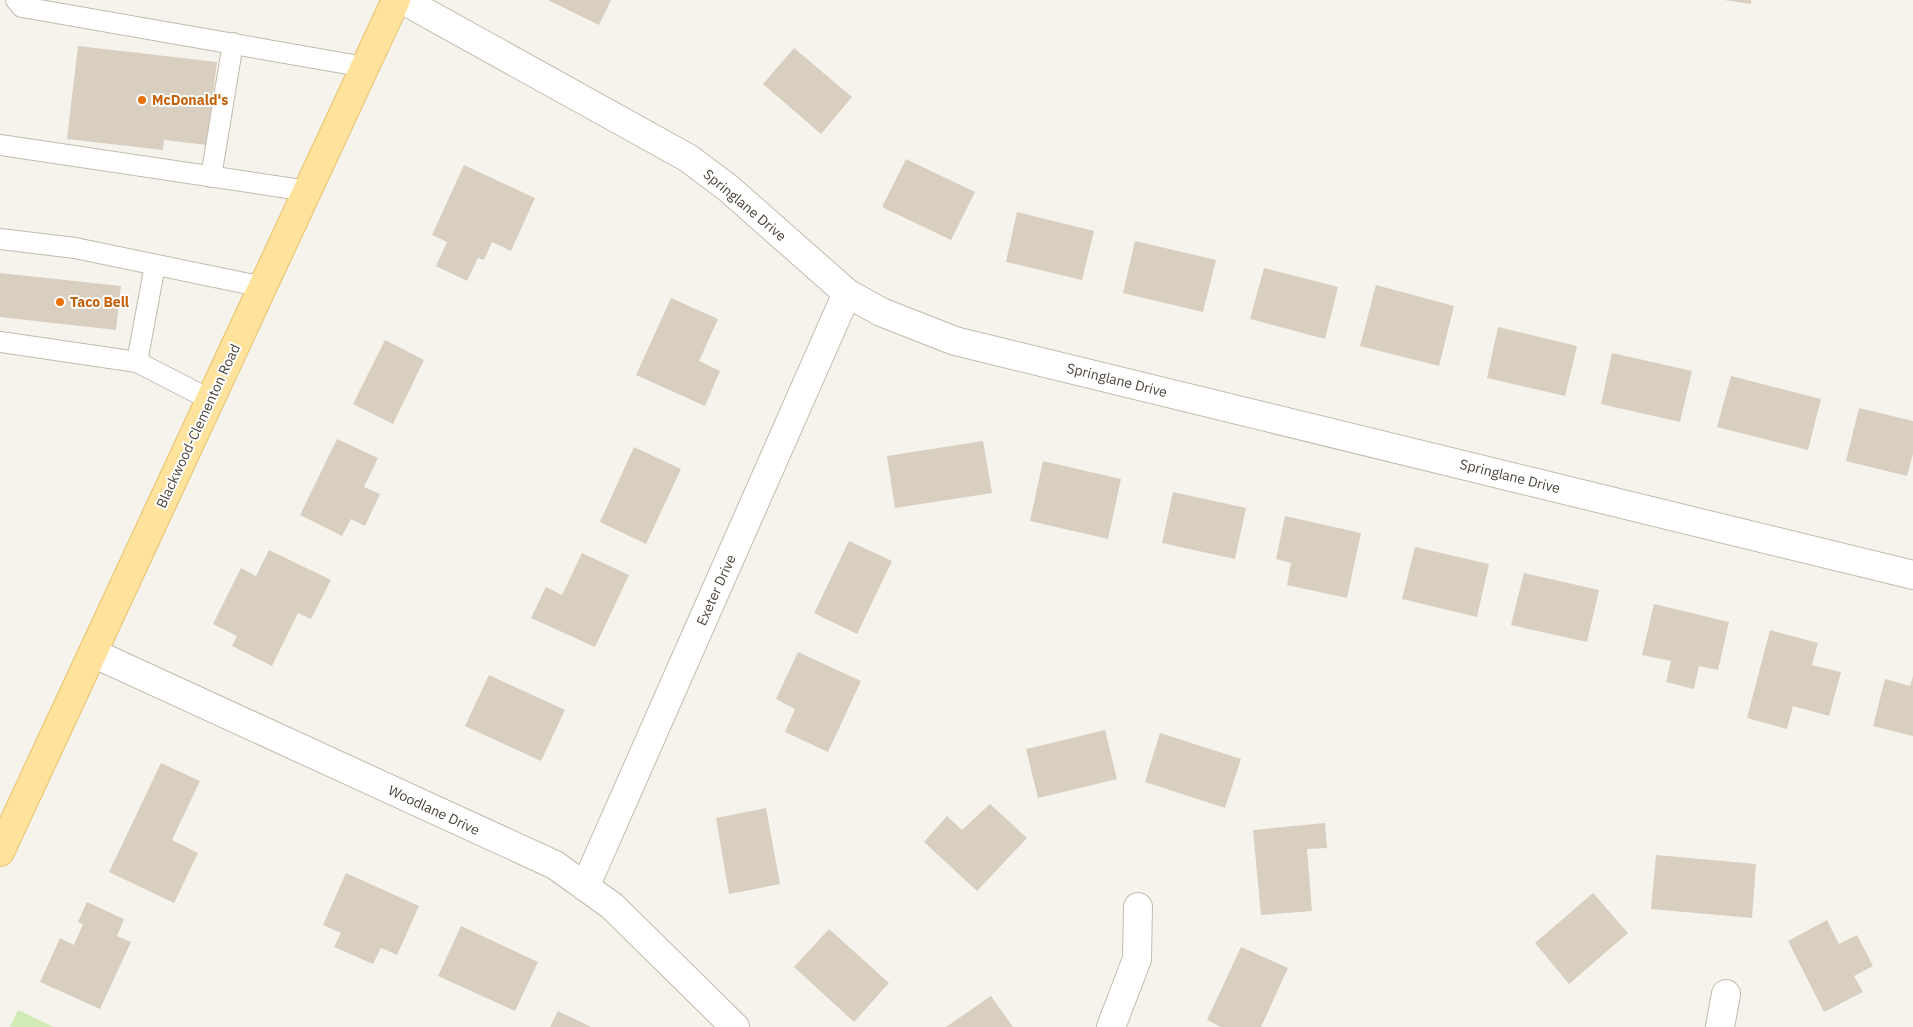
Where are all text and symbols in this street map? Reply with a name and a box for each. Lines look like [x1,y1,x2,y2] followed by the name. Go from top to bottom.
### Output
[152,91,228,109] place label: McDonald's
[136,94,148,106] marker: McDonald's
[700,165,790,245] street label: Springlane Drive
[70,293,129,311] place label: Taco Bell
[54,296,66,308] marker: Taco Bell
[152,341,244,511] street label: Blackwood-Clementon Road
[1065,359,1169,401] street label: Springlane Drive
[1458,455,1562,497] street label: Springlane Drive
[692,551,740,628] street label: Exeter Drive
[385,781,483,839] street label: Woodlane Drive

